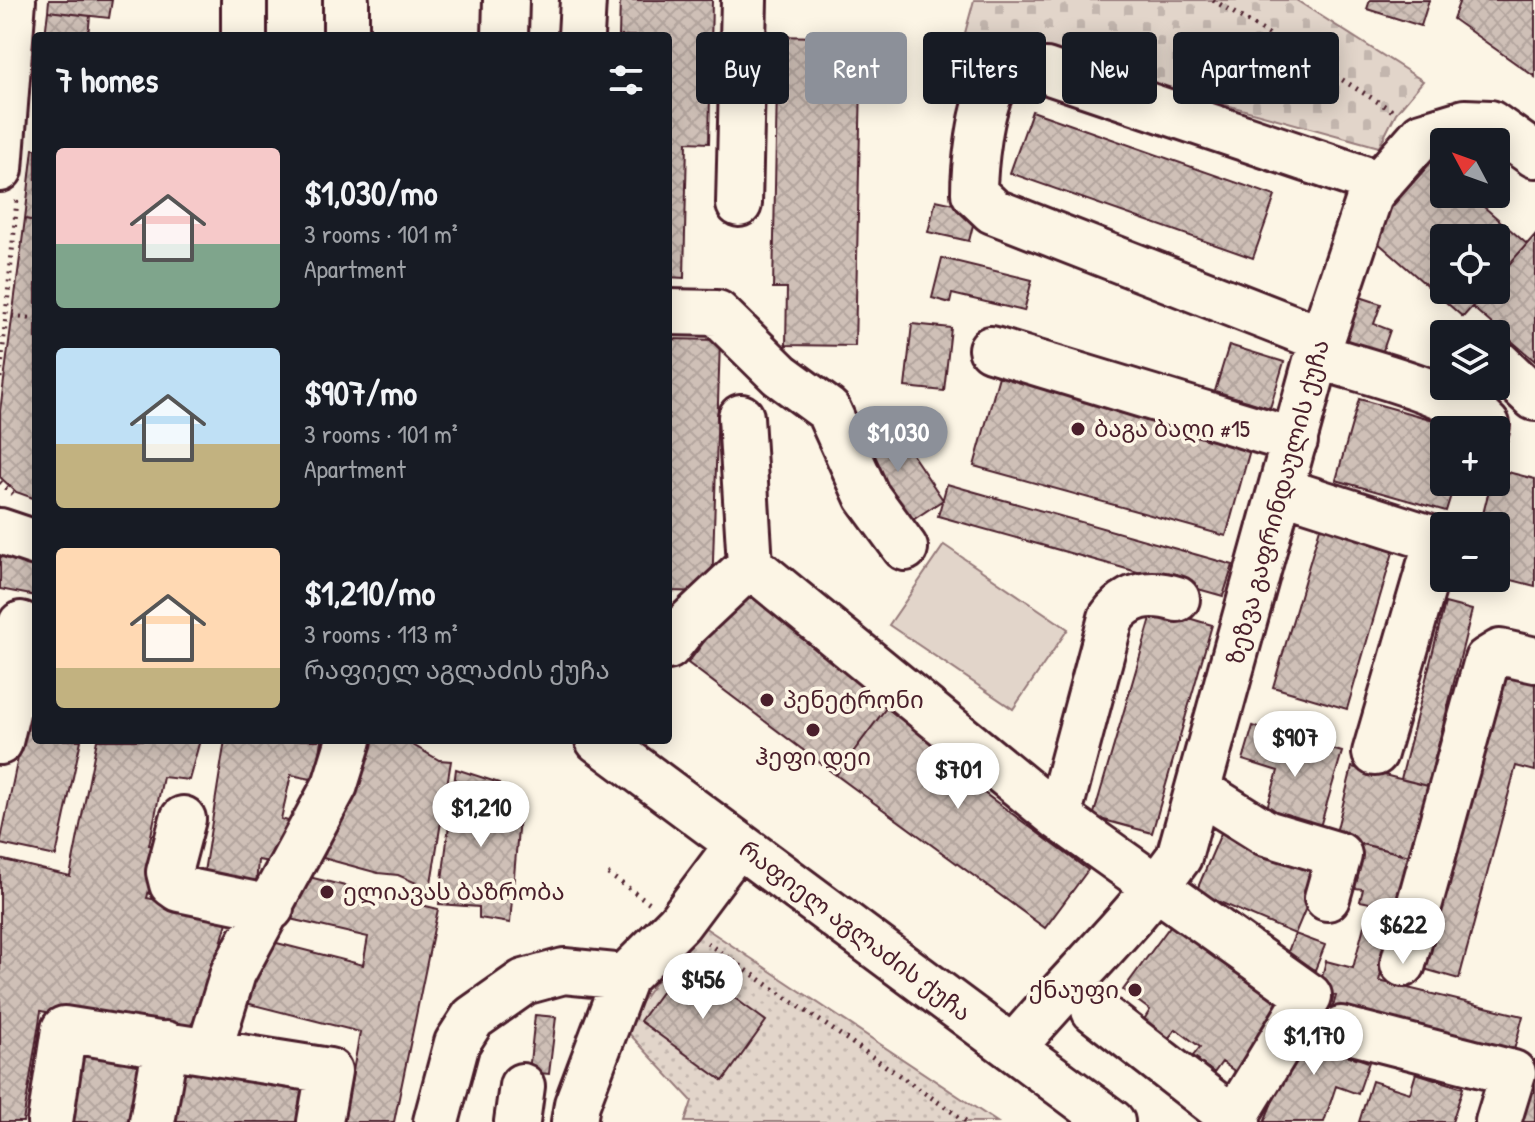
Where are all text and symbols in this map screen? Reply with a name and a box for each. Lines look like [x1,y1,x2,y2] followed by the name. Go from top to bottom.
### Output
[696,32,789,104] chip: Buy
[805,32,907,104] chip: Rent
[923,32,1046,104] chip: Filters
[1062,32,1157,104] chip: New
[1173,32,1339,104] chip: Apartment
[56,57,158,103] text: 7 homes
[604,58,648,102] icon: filters
[1430,128,1510,208] north arrow
[1430,128,1510,592] map controls
[304,170,437,216] text: $1,030/mo
[120,180,216,276] icon: home
[304,216,458,251] text: 3 rooms · 101 m²
[1430,224,1510,304] button: locate
[304,251,406,286] text: Apartment
[1430,320,1510,400] button: layers
[1218,336,1336,668] street label: ზეზვა გაფრინდაულის ქუჩა
[304,370,417,416] text: $907/mo
[120,380,216,476] icon: home
[833,406,963,474] pin: $1,030
[1094,412,1250,444] place label: ბაგა ბაღი #15
[867,414,929,449] text: $1,030
[304,416,458,451] text: 3 rooms · 101 m²
[1430,416,1510,496] button: +
[1069,420,1087,438] marker: ბაგა ბაღი #15
[304,451,406,486] text: Apartment
[1430,512,1510,592] button: −
[304,570,435,616] text: $1,210/mo
[120,580,216,676] icon: home
[304,616,458,651] text: 3 rooms · 113 m²
[304,652,610,687] text: რაფიელ აგლაძის ქუჩა
[783,683,924,715] place label: პენეტრონი
[758,691,776,709] marker: პენეტრონი
[1248,711,1342,779] pin: $907
[1271,719,1319,754] text: $907
[804,721,822,739] marker: ჰეფი დეი
[755,740,871,772] place label: ჰეფი დეი
[911,743,1005,811] pin: $701
[934,751,982,786] text: $701
[416,781,546,849] pin: $1,210
[450,789,512,824] text: $1,210
[733,832,978,1028] street label: რაფიელ აგლაძის ქუჩა
[343,875,565,907] place label: ელიავას ბაზრობა
[318,883,336,901] marker: ელიავას ბაზრობა
[1356,898,1450,966] pin: $622
[1379,906,1427,941] text: $622
[656,953,750,1021] pin: $456
[681,961,725,996] text: $456
[1029,973,1119,1005] place label: ქნაუფი
[1126,981,1144,999] marker: ქნაუფი
[1249,1009,1379,1077] pin: $1,170
[1283,1017,1345,1052] text: $1,170

